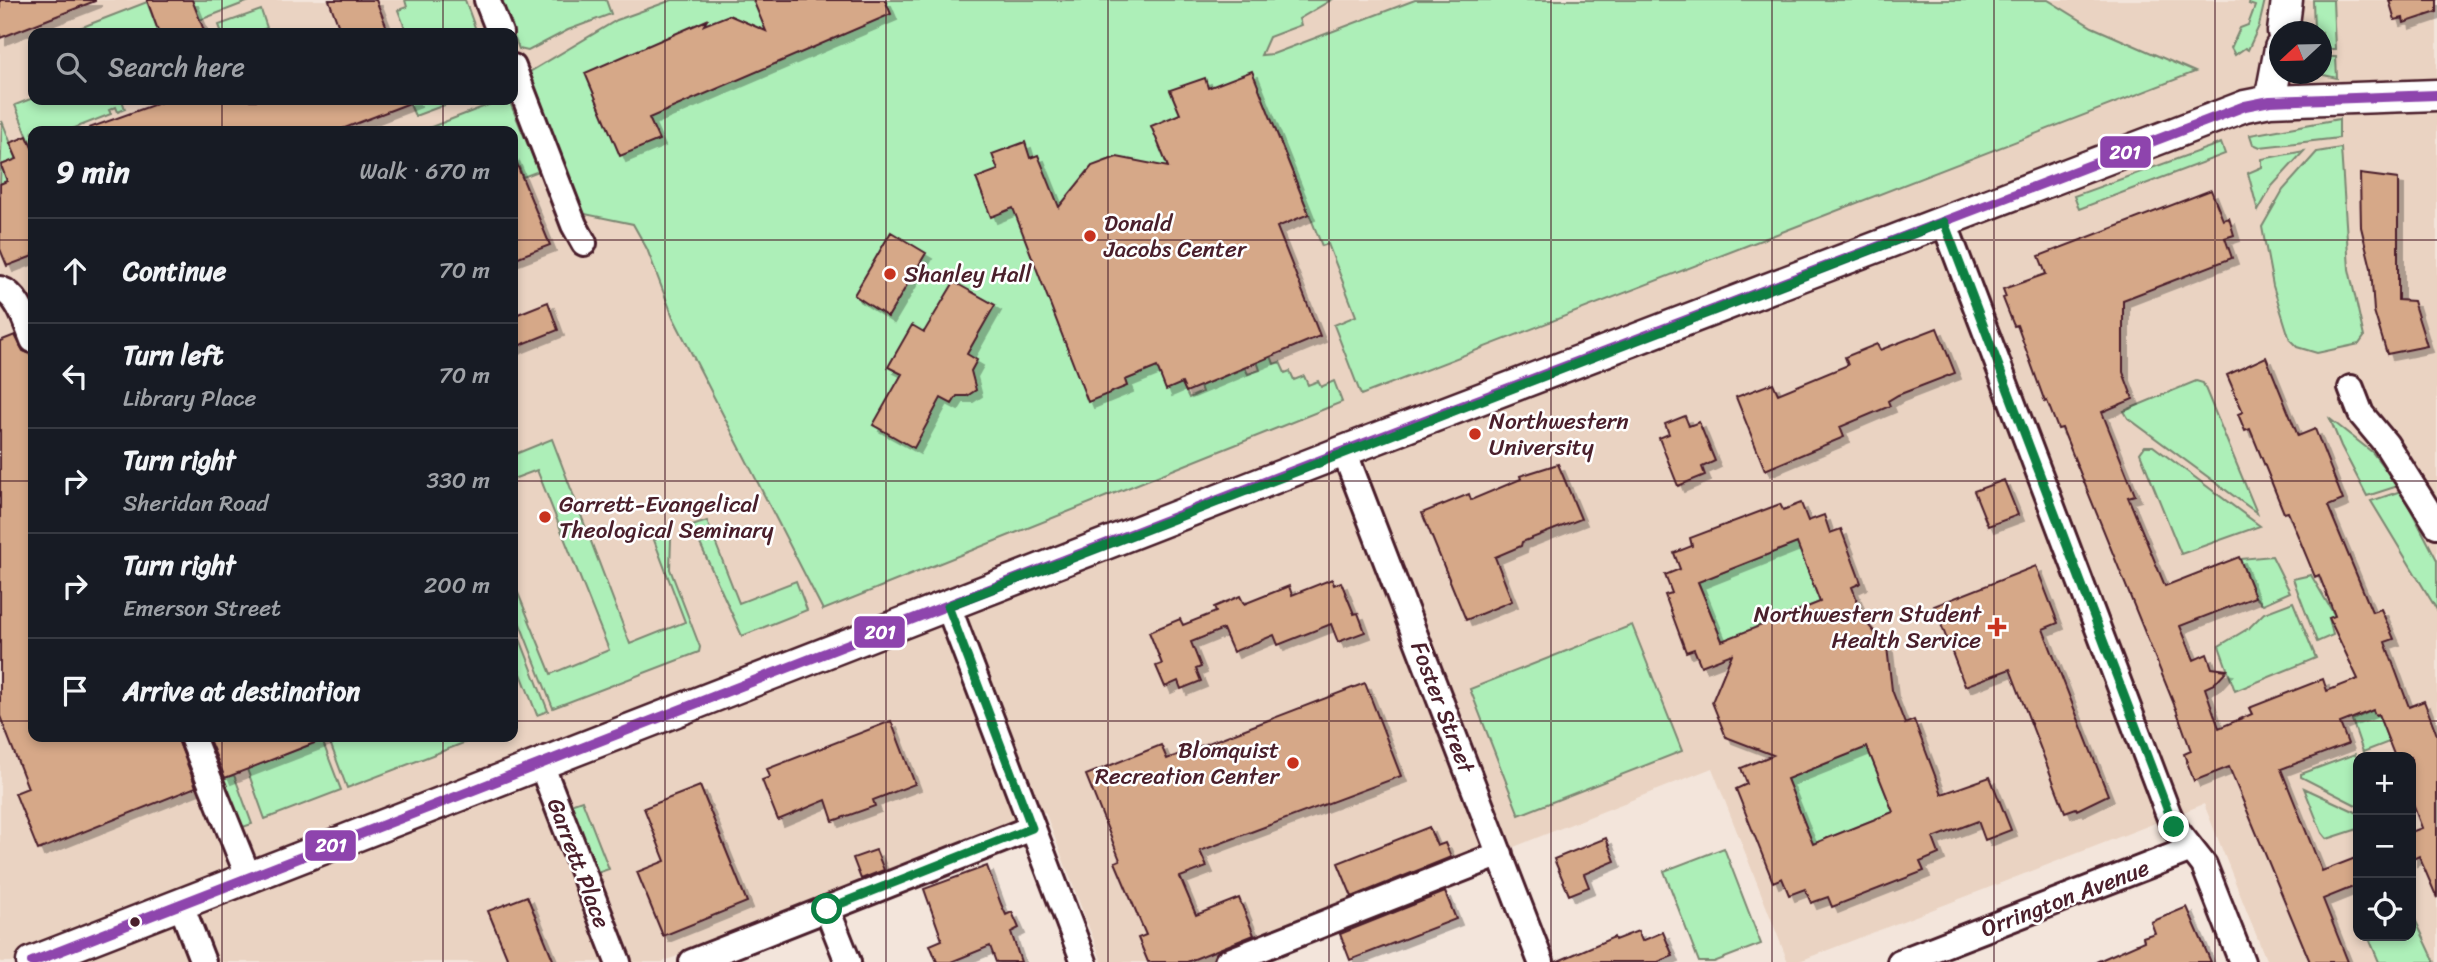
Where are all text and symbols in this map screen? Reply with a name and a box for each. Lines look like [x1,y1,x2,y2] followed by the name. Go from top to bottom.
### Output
[2269,21,2332,84] north arrow
[28,28,518,105] search box
[108,44,245,90] text: Search here
[52,48,90,86] icon: search
[2099,135,2152,169] line badge: 201
[2108,136,2141,169] text: 201
[56,145,130,199] text: 9 min
[359,151,490,192] text: Walk · 670 m
[1103,203,1248,270] place label: Donald Jacobs Center
[1082,228,1098,244] marker: Donald Jacobs Center
[123,248,226,294] text: Continue
[439,250,490,291] text: 70 m
[56,252,94,290] icon: ahead
[904,254,1032,295] place label: Shanley Hall
[882,266,898,282] marker: Shanley Hall
[123,332,223,378] text: Turn left
[439,355,490,396] text: 70 m
[56,357,94,395] icon: left
[123,378,256,419] text: Library Place
[1489,401,1629,468] place label: Northwestern University
[1467,426,1483,442] marker: Northwestern University
[123,437,236,483] text: Turn right
[427,460,490,501] text: 330 m
[56,462,94,500] icon: right
[123,483,268,524] text: Sheridan Road
[559,484,774,551] place label: Garrett-Evangelical Theological Seminary
[537,509,553,525] marker: Garrett-Evangelical Theological Seminary
[123,542,236,588] text: Turn right
[424,565,490,606] text: 200 m
[56,567,94,605] icon: right
[123,588,281,629] text: Emerson Street
[1754,594,1983,661] place label: Northwestern Student Health Service
[853,615,906,649] line badge: 201
[863,616,896,649] text: 201
[1987,617,2007,637] marker: Northwestern Student Health Service
[1399,635,1487,781] street label: Foster Street
[123,668,360,714] text: Arrive at destination
[56,672,94,710] icon: arrive
[1095,730,1281,797] place label: Blomquist Recreation Center
[2353,752,2416,941] map controls
[2353,752,2416,815] button: +
[1285,755,1301,771] marker: Blomquist Recreation Center
[535,792,622,935] street label: Garrett Place
[2158,811,2189,842] route end
[2353,815,2416,878] button: −
[304,829,357,862] line badge: 201
[314,829,347,862] text: 201
[1975,847,2156,949] street label: Orrington Avenue
[2353,878,2416,941] button: locate
[811,893,842,924] route start
[128,915,142,929] unlabelled marker

